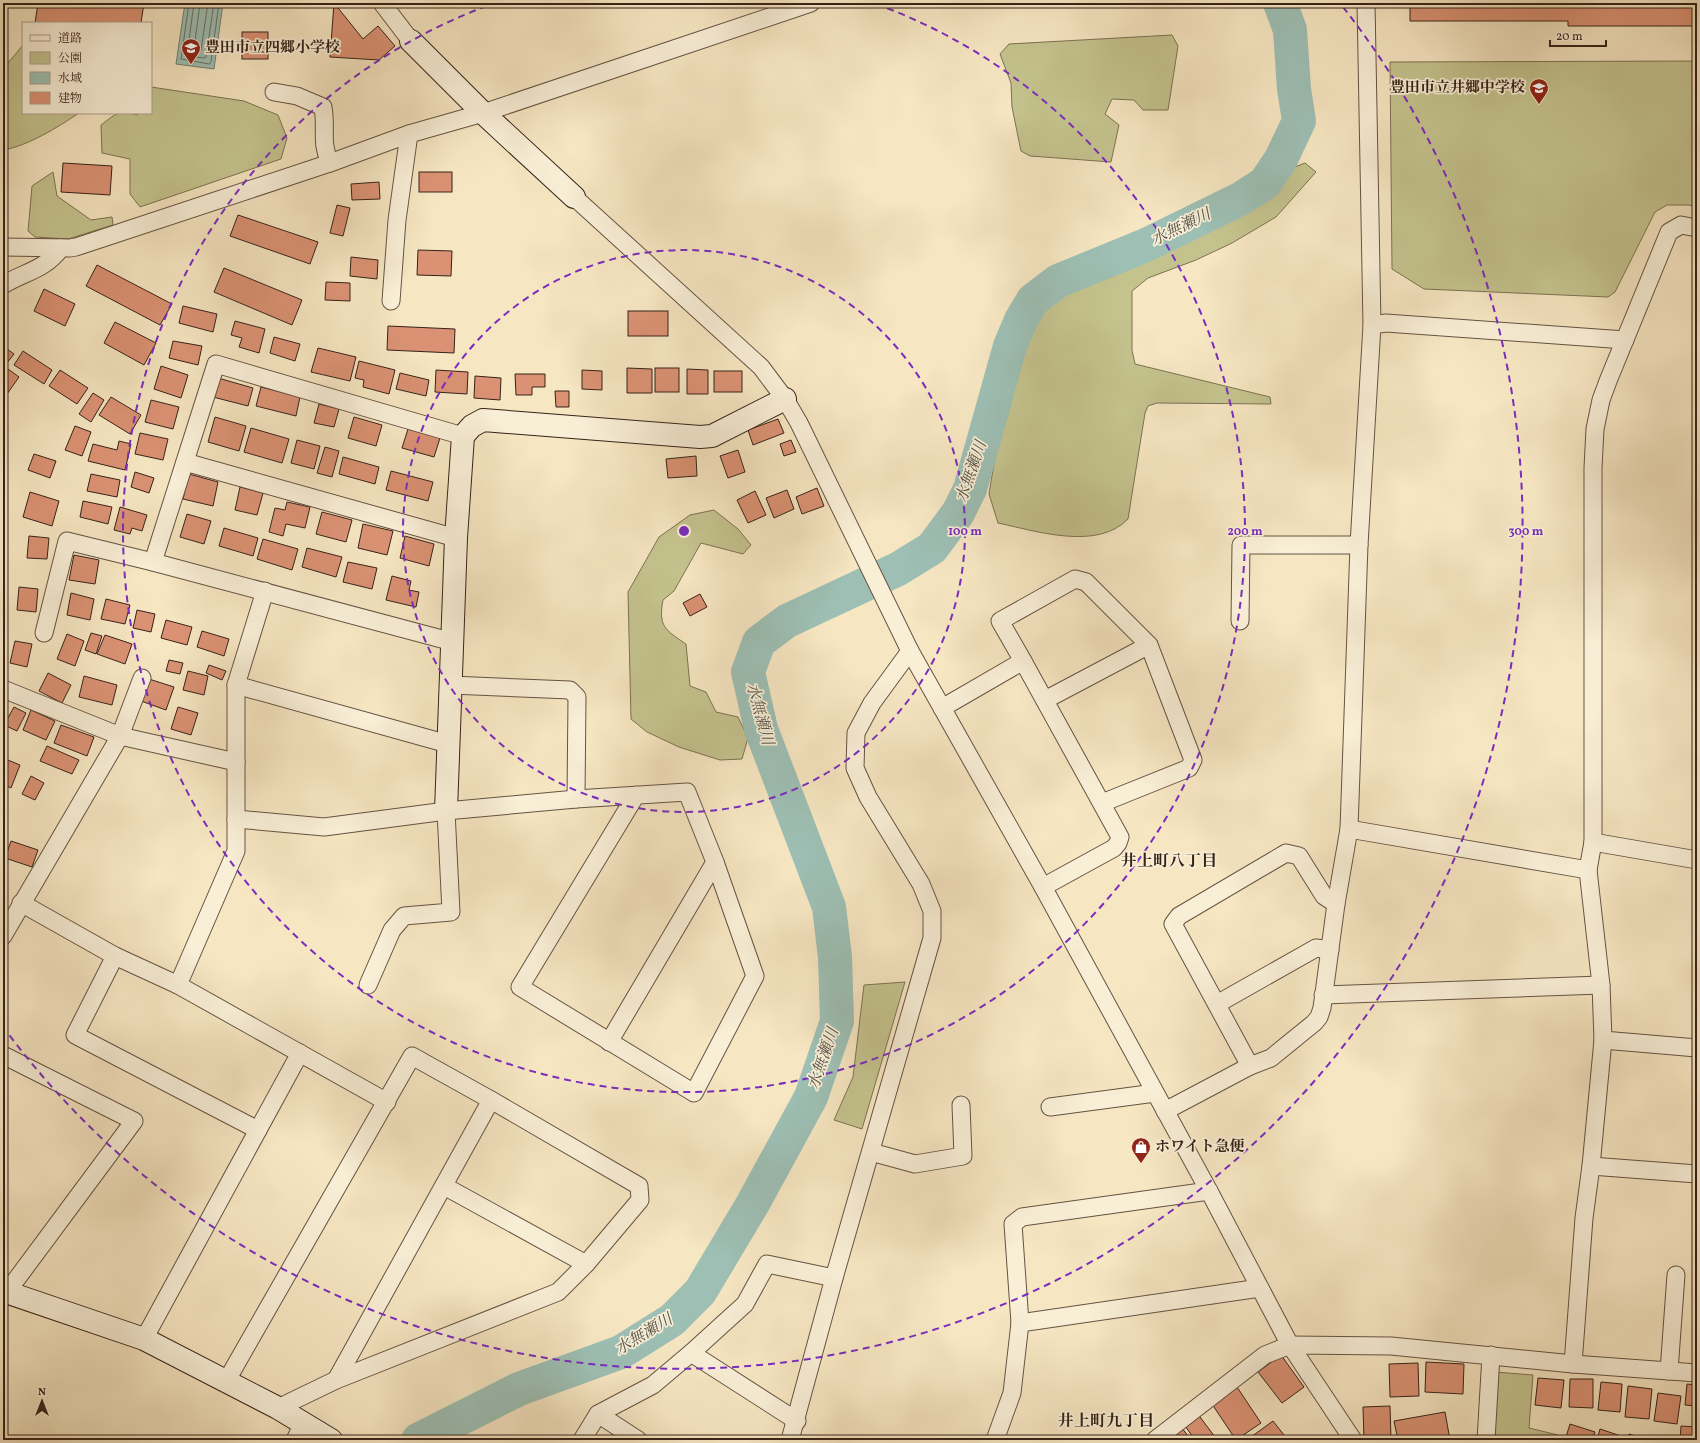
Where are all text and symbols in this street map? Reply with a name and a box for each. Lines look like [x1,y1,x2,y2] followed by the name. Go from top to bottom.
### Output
[22,22,152,114] legend
[1550,22,1606,48] scale bar
[1556,29,1583,45] text: 20 m
[58,31,82,47] text: 道路
[180,37,202,65] school or university icon: 豊田市立四郷小学校
[205,38,340,59] place label: 豊田市立四郷小学校
[58,51,82,67] text: 公園
[58,71,82,87] text: 水域
[1528,77,1550,105] school or university icon: 豊田市立井郷中学校
[1390,78,1525,99] place label: 豊田市立井郷中学校
[58,91,82,107] text: 建物
[1147,203,1216,252] water label: 水無瀬川
[951,436,993,506] water label: 水無瀬川
[677,524,691,538] centre of rings
[948,524,982,540] text: 100 m
[1227,524,1263,540] text: 200 m
[1509,524,1544,540] text: 300 m
[740,680,778,750] water label: 水無瀬川
[1121,851,1217,873] district label: 井上町八丁目
[803,1023,845,1093] water label: 水無瀬川
[1130,1136,1152,1164] shop icon: ホワイト急便
[1155,1137,1245,1158] place label: ホワイト急便
[611,1308,679,1361] water label: 水無瀬川
[22,1381,62,1421] north arrow
[38,1385,46,1400] text: N
[1058,1411,1154,1433] district label: 井上町九丁目

